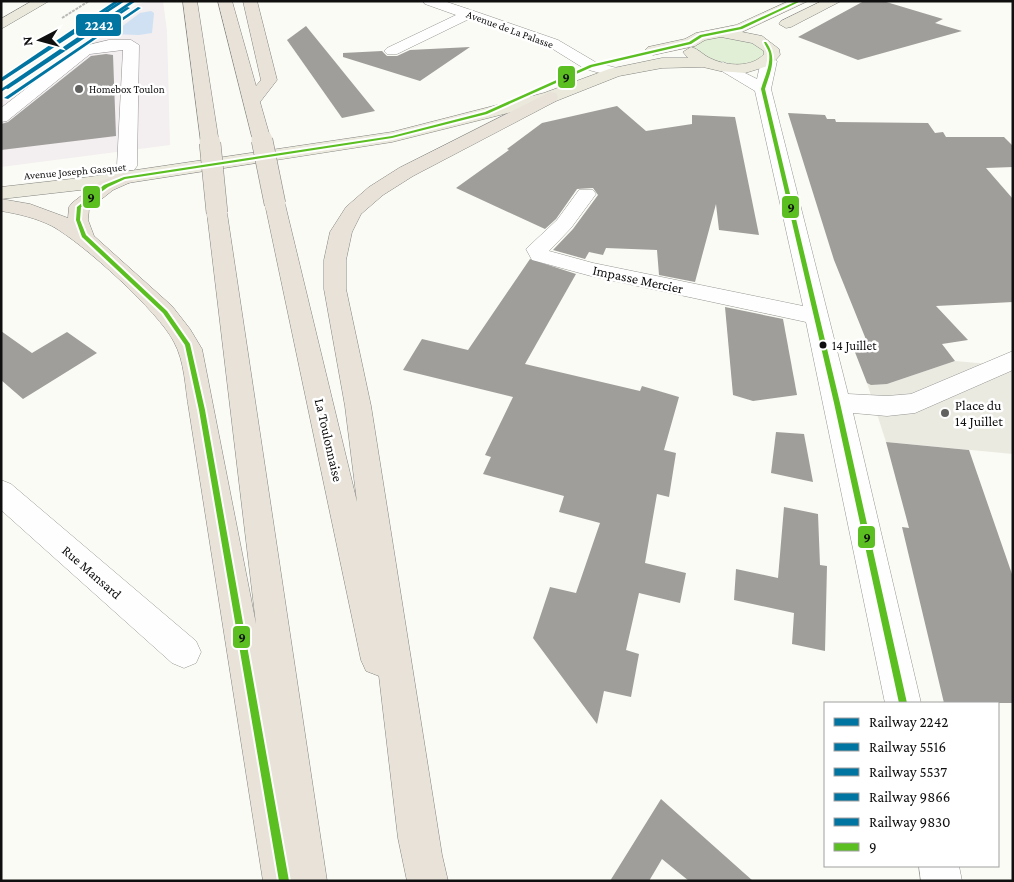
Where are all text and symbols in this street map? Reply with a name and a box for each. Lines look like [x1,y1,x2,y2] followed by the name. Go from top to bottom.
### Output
[465,8,555,50] street label: Avenue de La Palasse
[75,13,122,37] line badge: 2242
[15,15,65,65] north arrow
[85,17,113,33] text: 2242
[19,35,36,47] text: N
[557,65,576,89] line badge: 9
[562,69,570,85] text: 9
[73,83,85,95] marker: Homebox Toulon
[89,83,165,95] place label: Homebox Toulon
[23,161,127,182] street label: Avenue Joseph Gasquet
[82,185,101,209] line badge: 9
[87,189,95,205] text: 9
[781,195,800,219] line badge: 9
[787,199,795,215] text: 9
[591,262,685,296] street label: Impasse Mercier
[832,338,877,353] place label: 14 Juillet
[818,340,828,350] marker: 14 Juillet
[312,397,346,483] street label: La Toulonnaise
[955,397,1003,429] place label: Place du 14 Juillet
[939,407,951,419] marker: Place du 14 Juillet
[857,525,876,549] line badge: 9
[863,529,871,545] text: 9
[59,542,125,603] street label: Rue Mansard
[232,625,251,649] line badge: 9
[238,629,246,645] text: 9
[824,702,999,867] legend
[869,714,948,731] text: Railway 2242
[869,739,946,756] text: Railway 5516
[869,764,947,781] text: Railway 5537
[869,789,950,806] text: Railway 9866
[869,814,951,831] text: Railway 9830
[869,839,877,855] text: 9

